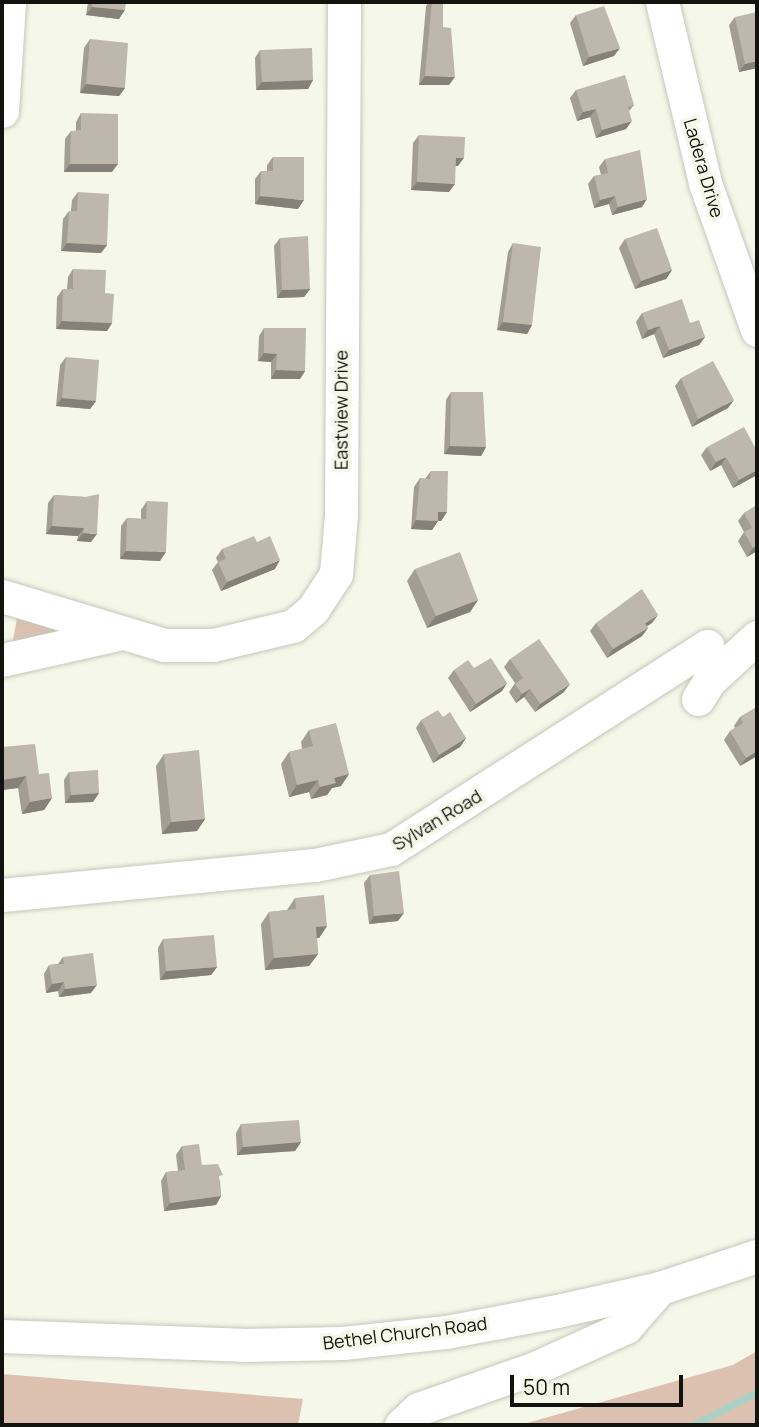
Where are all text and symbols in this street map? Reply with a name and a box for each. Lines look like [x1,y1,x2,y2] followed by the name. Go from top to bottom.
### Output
[680,116,728,220] street label: Ladera Drive
[330,350,352,470] street label: Eastview Drive
[389,785,485,855] street label: Sylvan Road
[322,1312,488,1354] street label: Bethel Church Road
[514,1360,687,1404] scale bar
[523,1373,570,1401] text: 50 m

